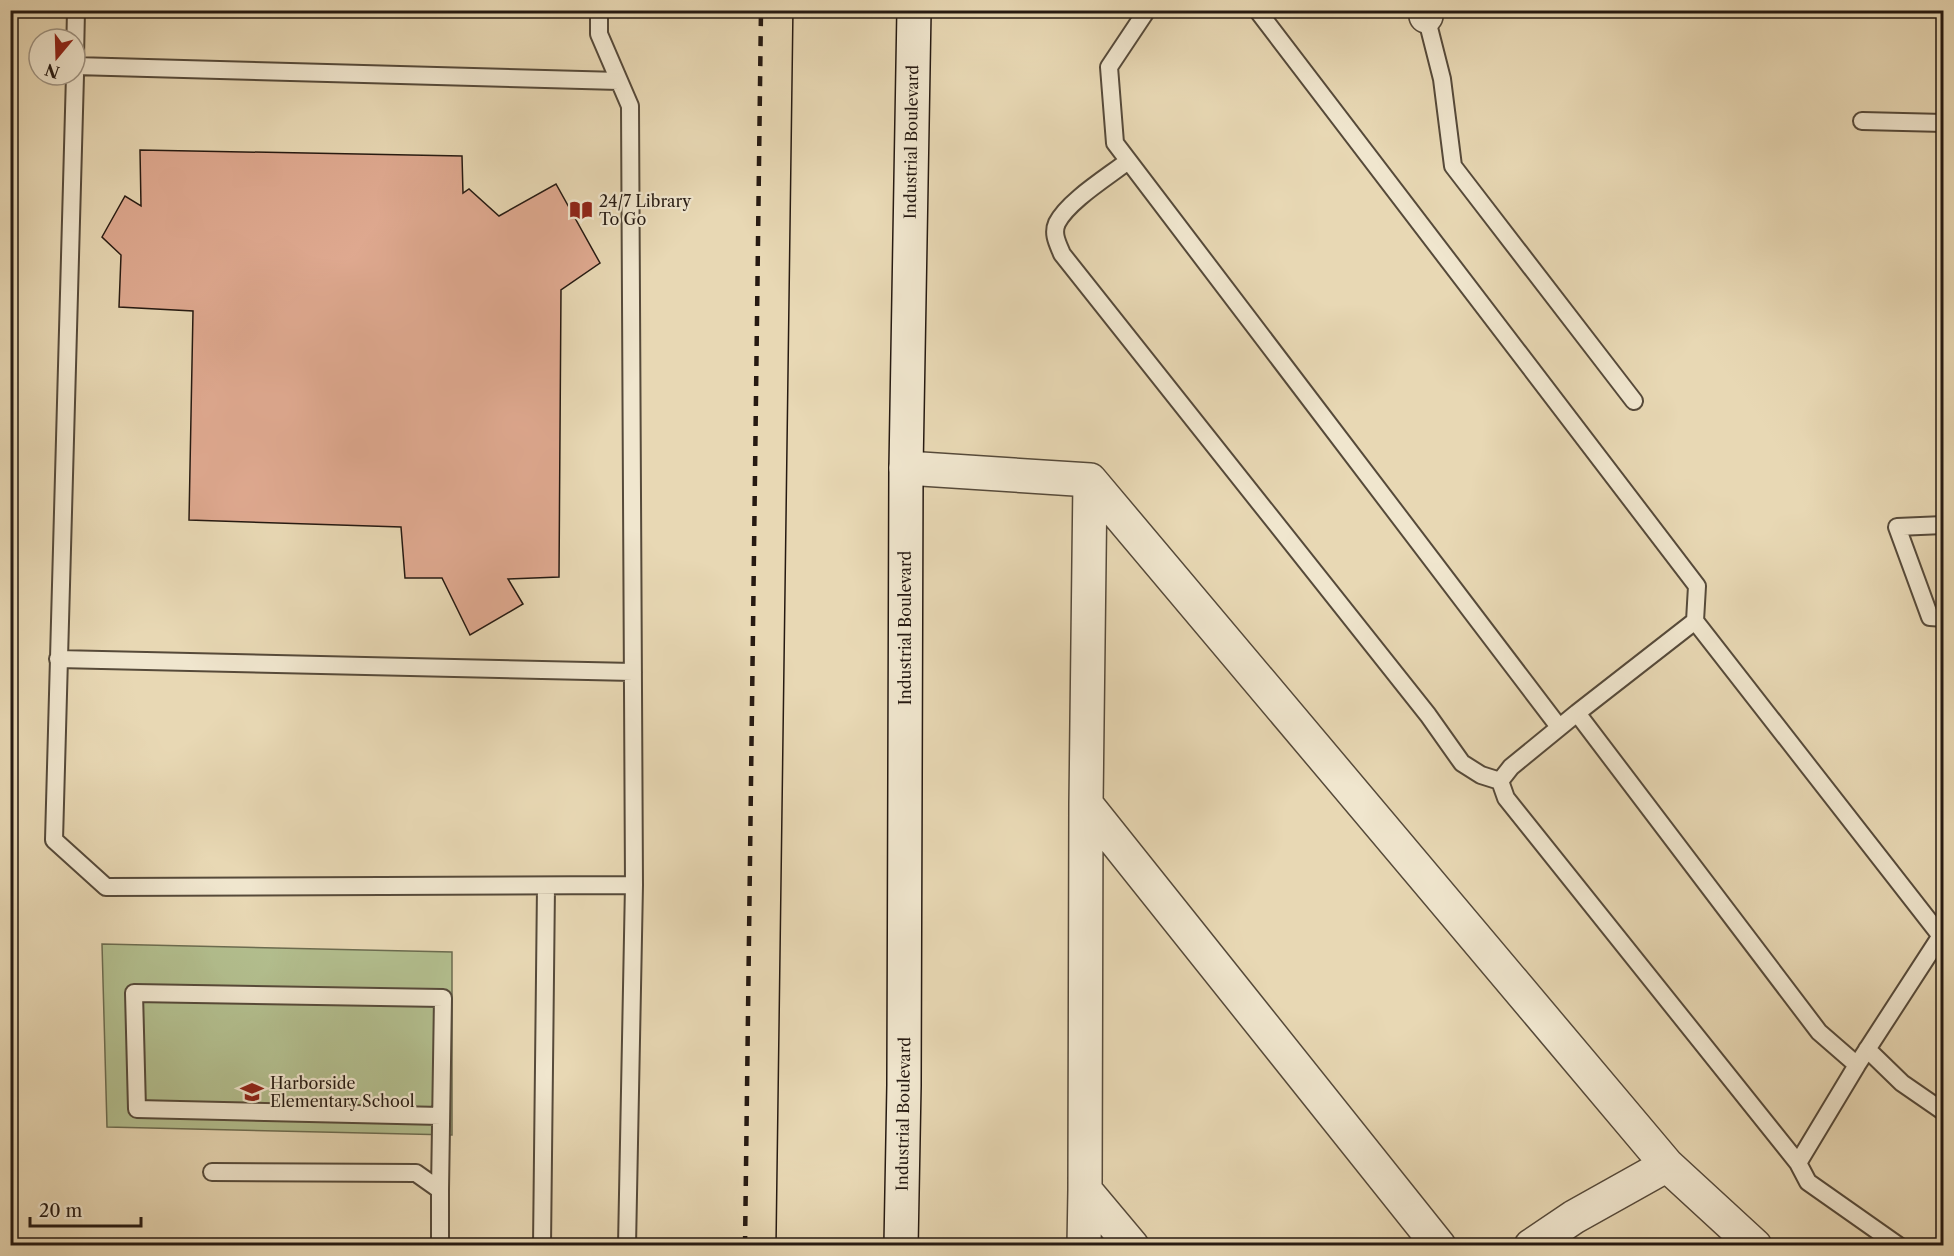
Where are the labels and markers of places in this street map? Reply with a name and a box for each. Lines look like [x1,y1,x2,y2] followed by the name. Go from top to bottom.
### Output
[599,191,692,229] place label: 24/7 Library To Go
[568,197,594,223] library icon: 24/7 Library To Go
[270,1073,415,1111] place label: Harborside Elementary School
[239,1079,265,1105] school or university icon: Harborside Elementary School

